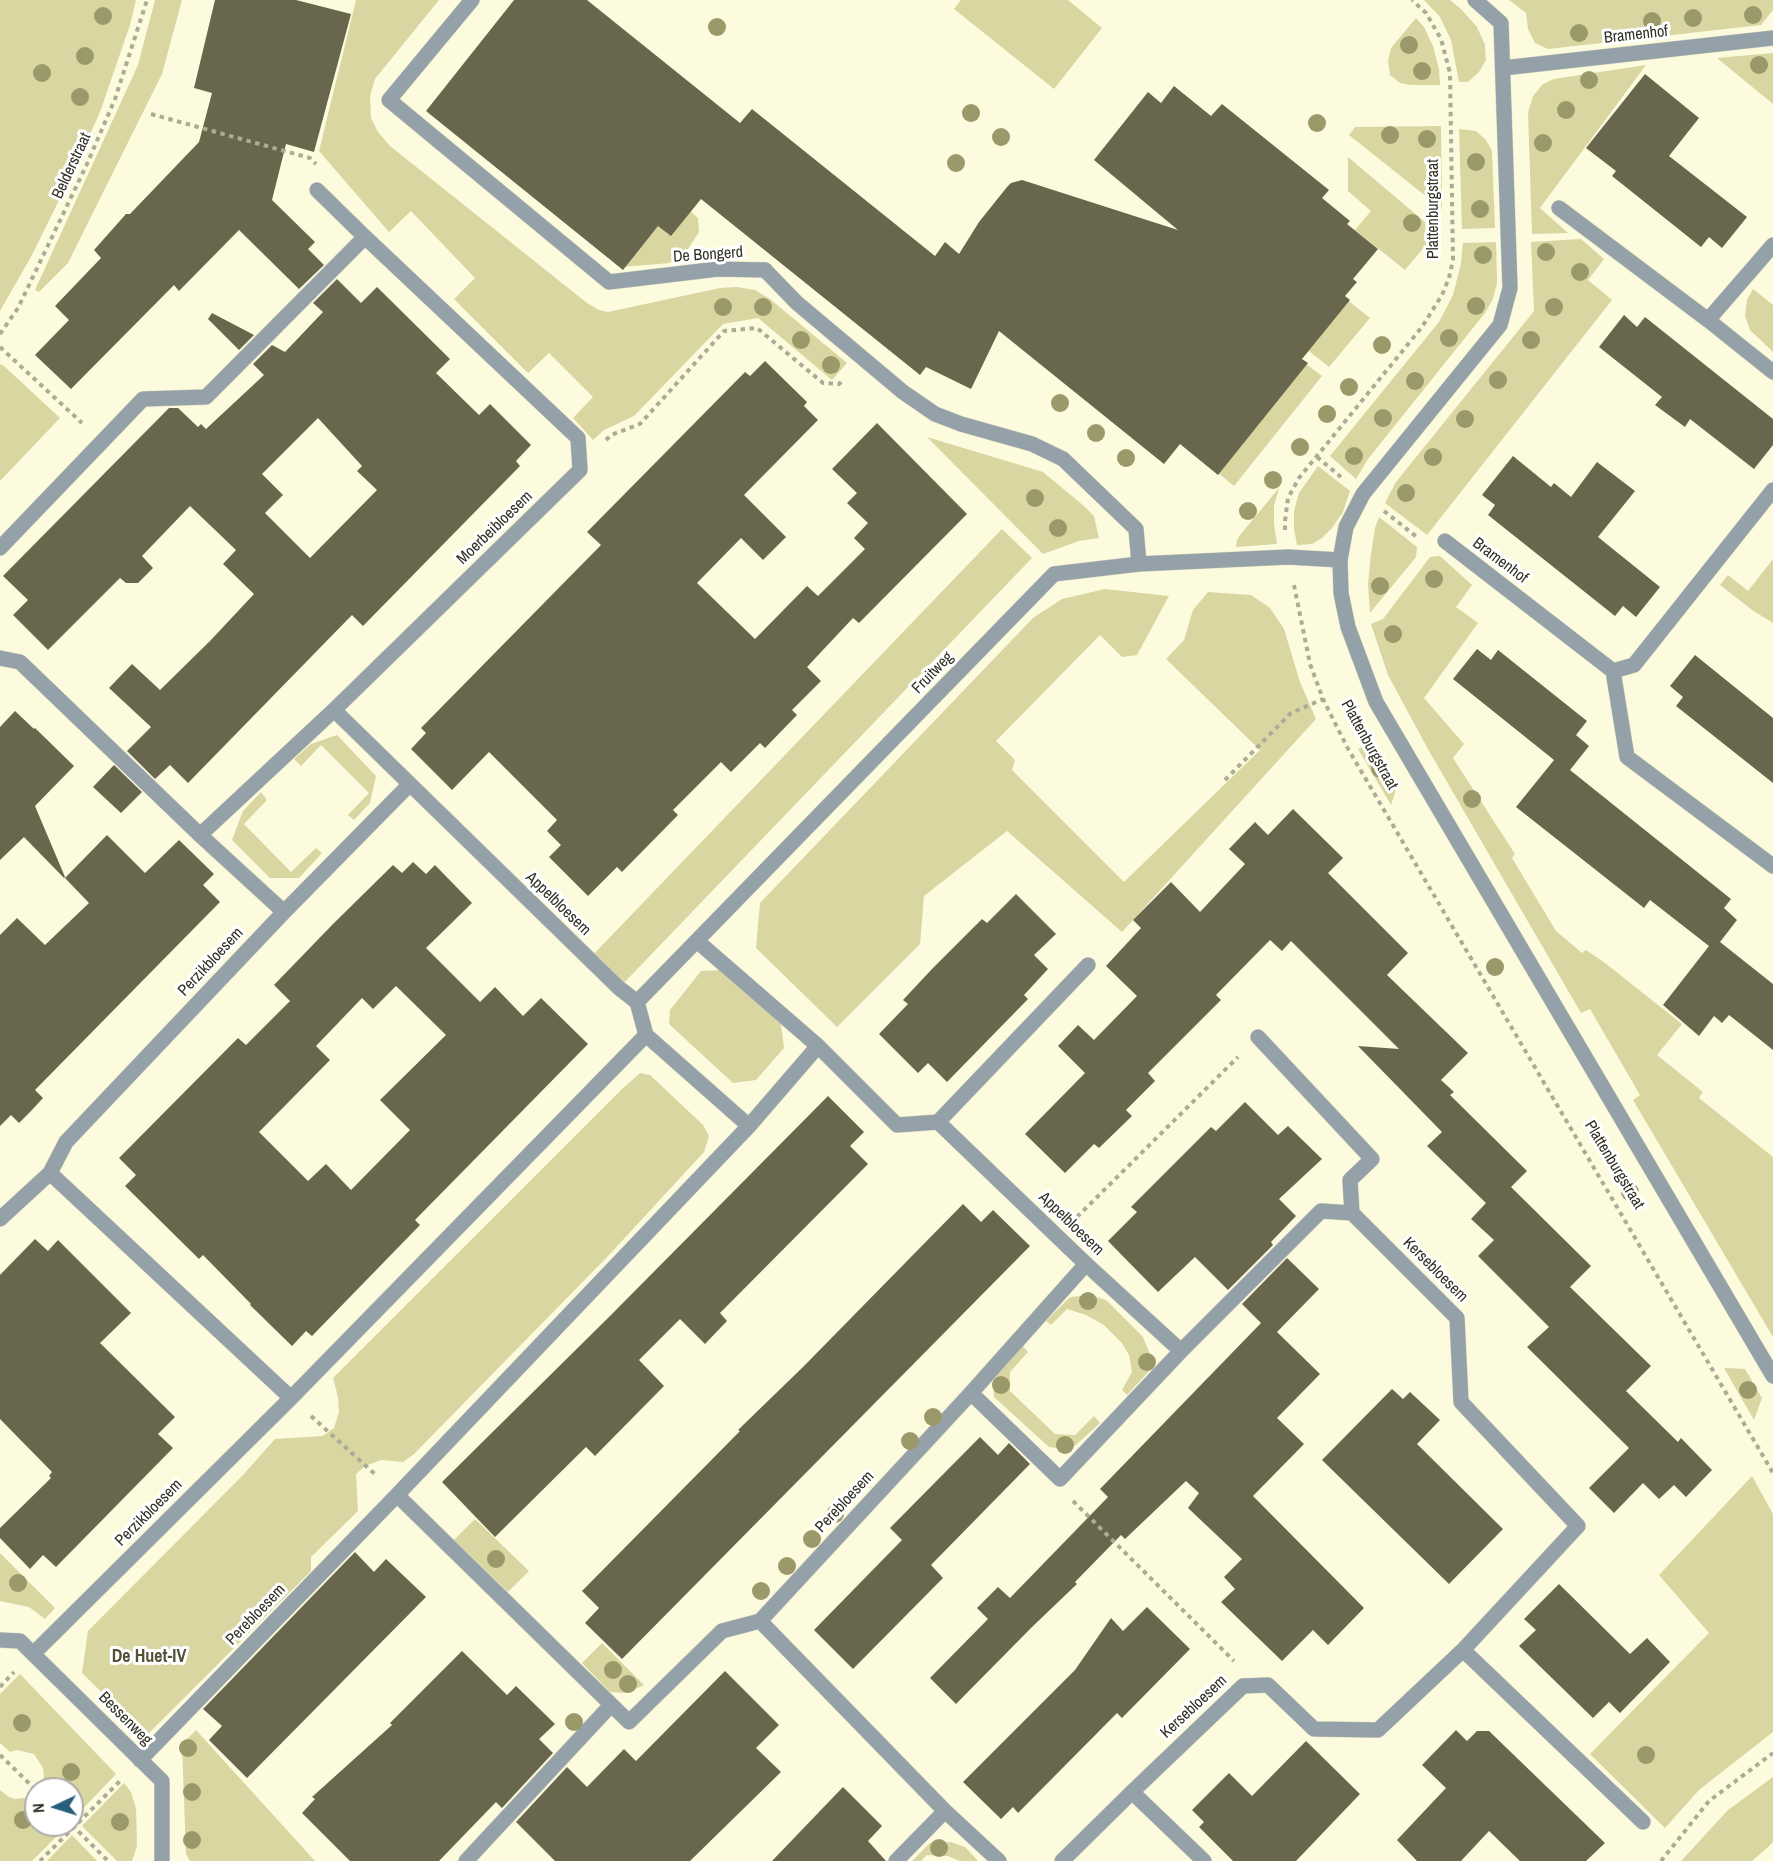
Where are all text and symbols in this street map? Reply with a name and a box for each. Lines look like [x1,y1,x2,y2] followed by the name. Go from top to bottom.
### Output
[1603,22,1669,48] street label: Bramenhof
[48,130,96,202] street label: Belderstraat
[1424,159,1444,259] street label: Plattenburgstraat
[672,243,744,267] street label: De Bongerd
[453,487,537,569] street label: Moerbeibloesem
[1469,534,1531,588] street label: Bramenhof
[908,648,958,698] street label: Fruitweg
[1336,697,1402,793] street label: Plattenburgstraat
[521,868,595,940] street label: Appelbloesem
[174,924,248,1000] street label: Perzikbloesem
[1580,1117,1648,1213] street label: Plattenburgstraat
[1034,1188,1108,1260] street label: Appelbloesem
[1399,1234,1471,1306] street label: Kersebloesem
[812,1467,878,1537] street label: Perebloesem
[112,1476,186,1550] street label: Perzikbloesem
[222,1581,290,1649] street label: Perebloesem
[112,1646,186,1668] district label: De Huet-IV
[1157,1671,1231,1743] street label: Kersebloesem
[94,1688,156,1750] street label: Bessenweg
[24,1777,84,1837] north arrow
[27,1803,49,1814] text: N

